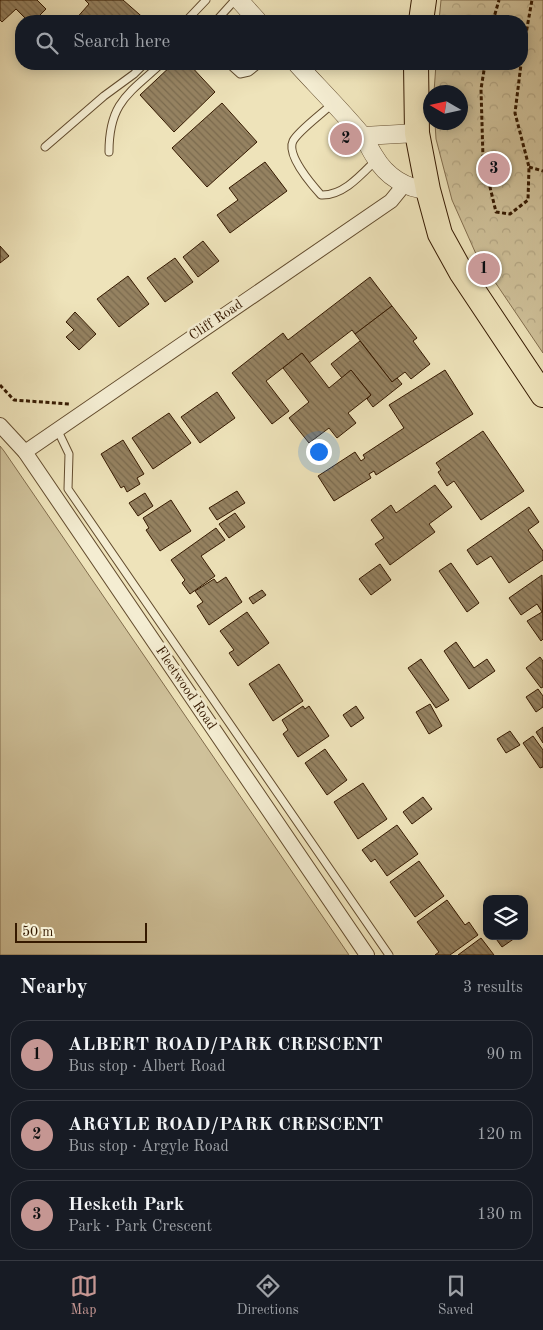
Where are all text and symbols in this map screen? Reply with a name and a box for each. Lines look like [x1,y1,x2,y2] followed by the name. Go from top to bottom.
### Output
[15,15,528,70] search box
[33,29,61,57] icon: search
[73,33,170,52] text: Search here
[423,85,468,130] north arrow
[330,120,362,158] pin: 2
[478,150,510,188] pin: 3
[468,250,500,288] pin: 1
[187,297,245,343] street label: Cliff Road
[306,439,332,465] your location
[153,644,219,732] street label: Fleetwood Road
[483,895,528,940] map controls
[483,895,528,940] button: layers
[15,920,148,943] scale bar
[22,925,53,939] text: 50 m
[20,977,88,998] text: Nearby
[463,980,523,996] text: 3 results
[68,1036,383,1055] text: ALBERT ROAD/PARK CRESCENT
[32,1047,42,1063] text: 1
[486,1047,522,1063] text: 90 m
[68,1059,226,1075] text: Bus stop · Albert Road
[68,1116,383,1135] text: ARGYLE ROAD/PARK CRESCENT
[32,1127,42,1143] text: 2
[477,1127,522,1143] text: 120 m
[68,1139,229,1155] text: Bus stop · Argyle Road
[68,1196,184,1215] text: Hesketh Park
[32,1207,42,1223] text: 3
[477,1207,522,1223] text: 130 m
[68,1219,212,1235] text: Park · Park Crescent
[70,1272,98,1319] tab: Map
[237,1272,299,1319] tab: Directions
[438,1272,473,1319] tab: Saved

